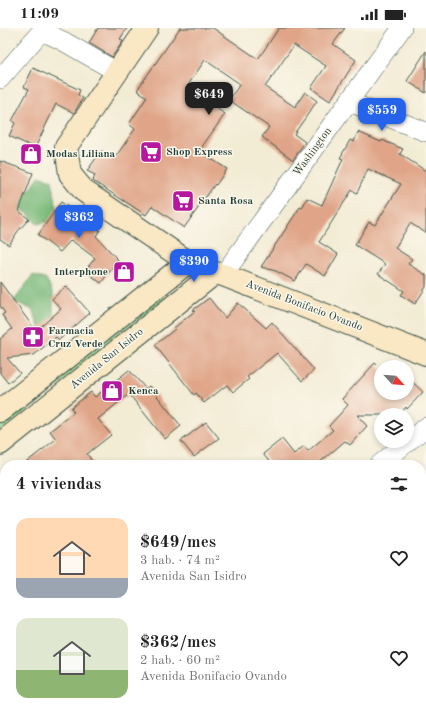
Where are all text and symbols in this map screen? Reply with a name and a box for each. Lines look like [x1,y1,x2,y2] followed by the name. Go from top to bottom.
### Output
[20,7,59,22] text: 11:09
[185,82,233,116] pin: $649
[194,88,224,101] text: $649
[358,98,406,132] pin: $559
[367,104,397,117] text: $559
[292,126,334,178] street label: Washington
[138,139,164,165] supermarket icon: Shop Express
[18,141,44,167] shop icon: Modas Liliana
[166,147,233,158] place label: Shop Express
[46,149,116,160] place label: Modas Liliana
[170,188,196,214] supermarket icon: Santa Rosa
[198,196,253,207] place label: Santa Rosa
[55,205,103,239] pin: $362
[64,211,94,224] text: $362
[170,249,218,283] pin: $390
[179,255,209,268] text: $390
[111,259,137,285] shop icon: Interphone
[54,267,108,278] place label: Interphone
[244,279,364,333] street label: Avenida Bonifacio Ovando
[20,324,46,350] pharmacy icon: Farmacia Cruz Verde
[48,326,103,350] place label: Farmacia Cruz Verde
[68,326,146,392] street label: Avenida San Isidro
[374,360,414,400] north arrow
[374,360,414,448] map controls
[99,378,125,404] shop icon: Kenca
[128,386,159,397] place label: Kenca
[374,408,414,448] button: layers
[388,473,410,495] icon: filters
[16,476,101,493] text: 4 viviendas
[48,534,96,582] icon: home
[140,534,216,551] text: $649/mes
[388,547,410,569] icon: heart
[140,554,220,567] text: 3 hab. · 74 m²
[140,570,247,583] text: Avenida San Isidro
[48,634,96,682] icon: home
[140,634,216,651] text: $362/mes
[388,647,410,669] icon: heart
[140,654,220,667] text: 2 hab. · 60 m²
[140,670,287,683] text: Avenida Bonifacio Ovando

